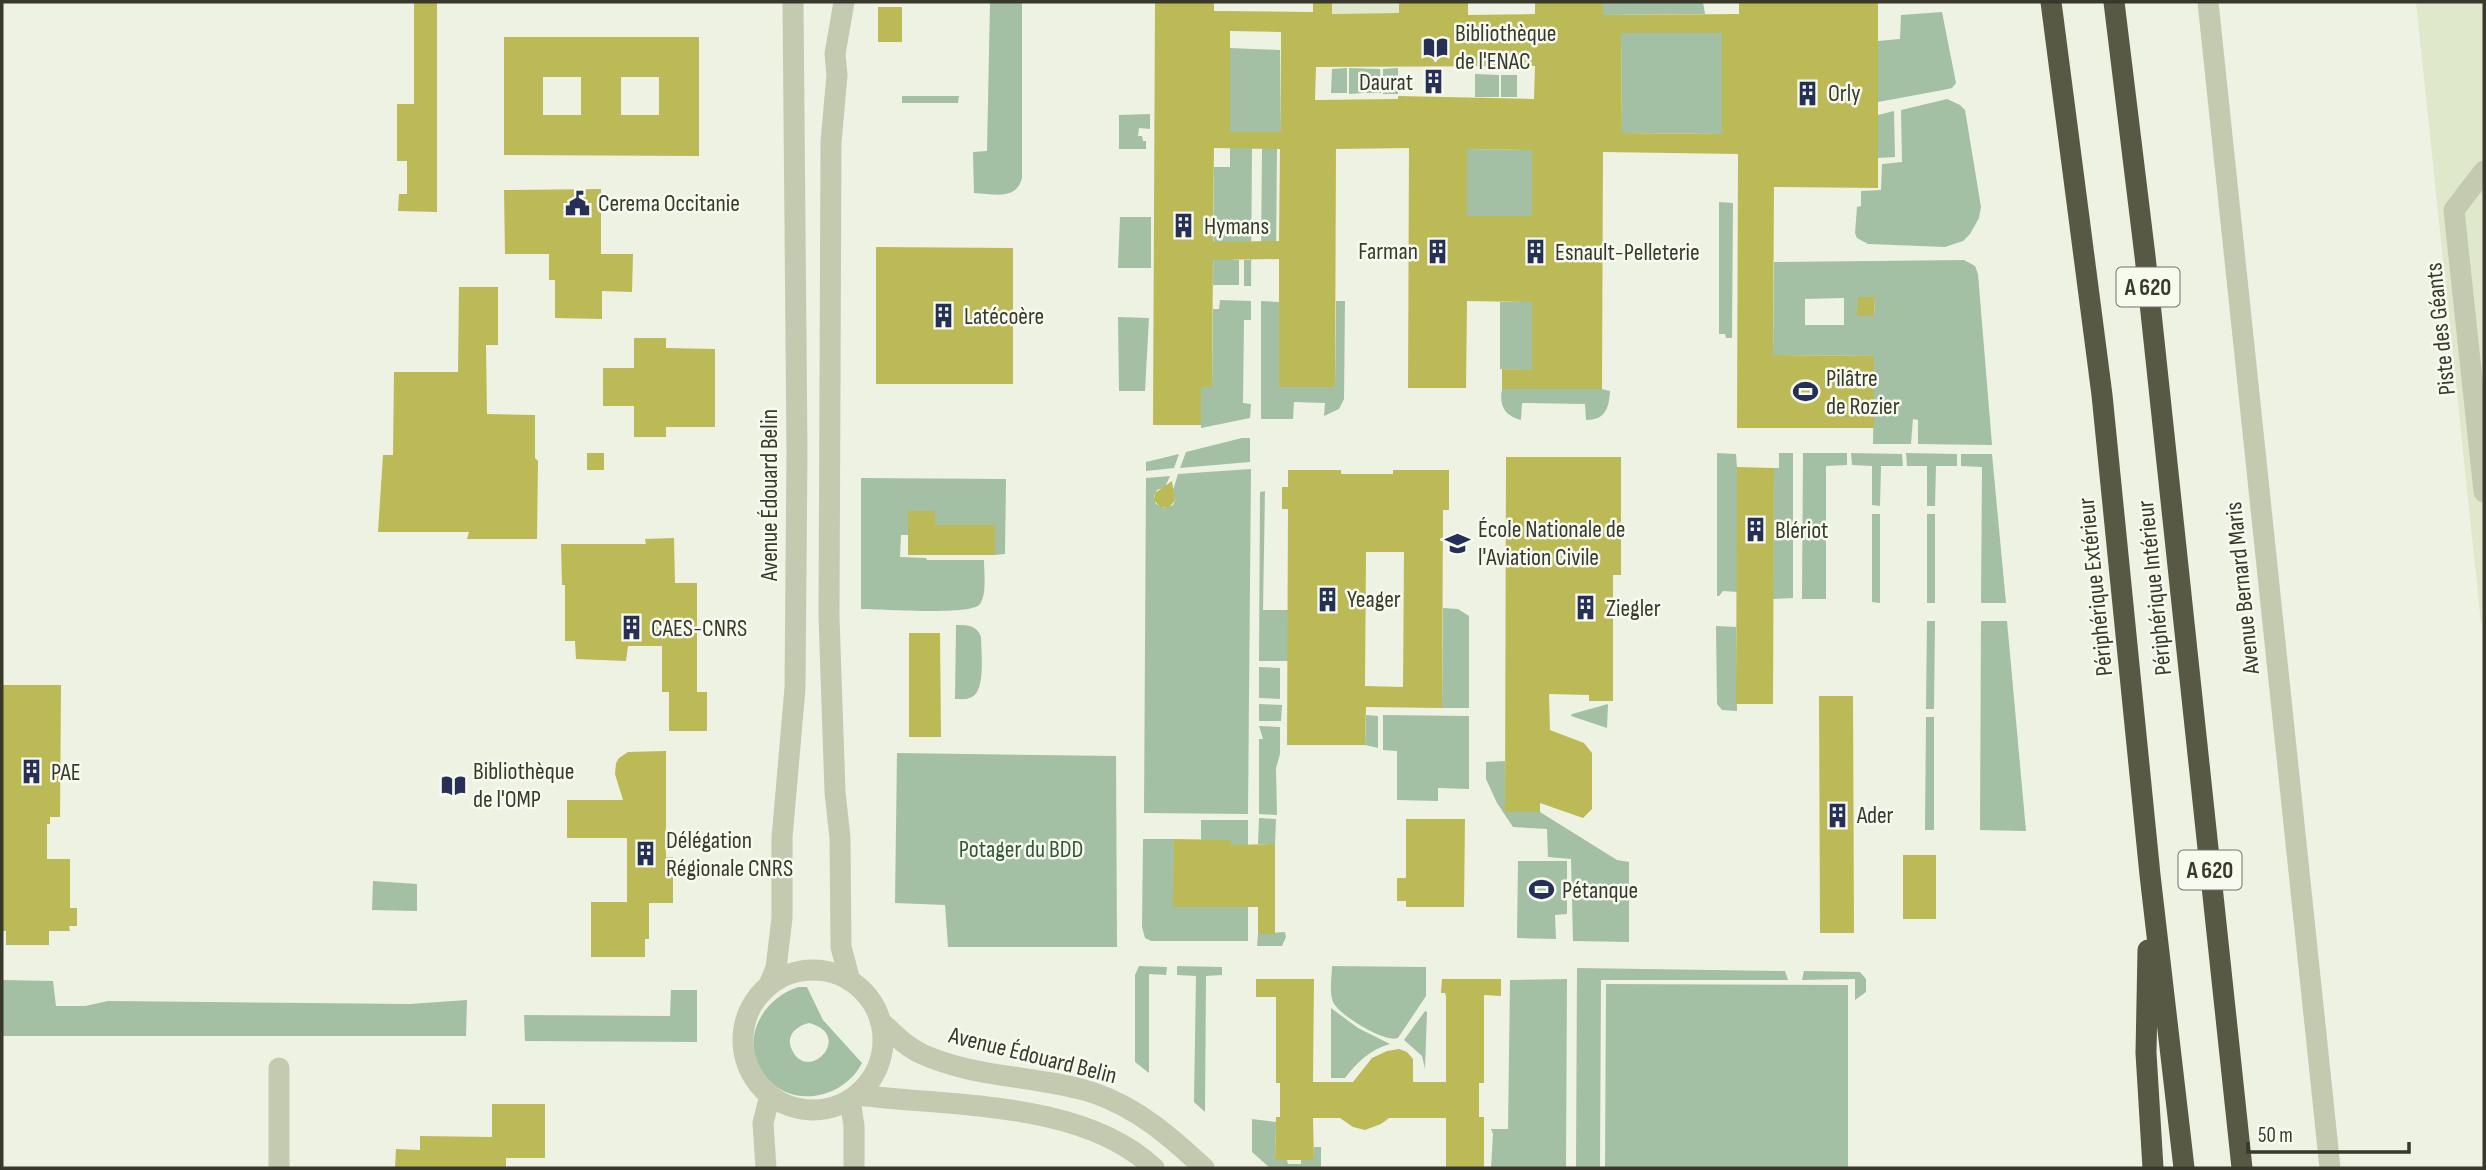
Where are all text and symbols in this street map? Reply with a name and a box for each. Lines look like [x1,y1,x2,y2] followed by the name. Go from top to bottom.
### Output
[1455,19,1556,76] place label: Bibliothèque de l'ENAC
[1421,33,1449,61] library icon: Bibliothèque de l'ENAC
[1359,68,1413,97] place label: Daurat
[1419,68,1447,96] building icon: Daurat
[1794,79,1822,107] building icon: Orly
[1828,79,1860,108] place label: Orly
[564,189,592,217] public building icon: Cerema Occitanie
[598,189,740,218] place label: Cerema Occitanie
[1170,212,1198,240] building icon: Hymans
[1204,212,1269,241] place label: Hymans
[1358,237,1418,266] place label: Farman
[1424,237,1452,265] building icon: Farman
[1521,238,1549,266] building icon: Esnault-Pelleterie
[1555,238,1700,267] place label: Esnault-Pelleterie
[2419,261,2462,397] street label: Piste des Géants
[2116,268,2180,306] road number: A 620
[930,302,958,330] building icon: Latécoère
[964,302,1044,331] place label: Latécoère
[1826,364,1900,421] place label: Pilâtre de Rozier
[1792,378,1820,406] sports icon: Pilâtre de Rozier
[755,409,784,582] street label: Avenue Édouard Belin
[2072,496,2119,678] street label: Périphérique Extérieur
[2131,499,2178,677] street label: Périphérique Intérieur
[2219,500,2266,676] street label: Avenue Bernard Maris
[1478,515,1625,572] place label: École Nationale de l'Aviation Civile
[1741,516,1769,544] building icon: Blériot
[1775,516,1828,545] place label: Blériot
[1444,529,1472,557] school or university icon: École Nationale de l'Aviation Civile
[1313,585,1341,613] building icon: Yeager
[1347,585,1401,614] place label: Yeager
[1572,594,1600,622] building icon: Ziegler
[1606,594,1661,623] place label: Ziegler
[617,614,645,642] building icon: CAES-CNRS
[651,614,747,643] place label: CAES-CNRS
[473,757,574,814] place label: Bibliothèque de l'OMP
[17,758,45,786] building icon: PAE
[51,758,81,787] place label: PAE
[439,771,467,799] library icon: Bibliothèque de l'OMP
[1823,801,1851,829] building icon: Ader
[1856,801,1894,830] place label: Ader
[666,826,793,883] place label: Délégation Régionale CNRS
[959,835,1083,864] park label: Potager du BDD
[632,840,660,868] building icon: Délégation Régionale CNRS
[2178,850,2242,890] road number: A 620
[1528,876,1556,904] sports icon: Pétanque
[1562,876,1638,905] place label: Pétanque
[945,1020,1120,1090] street label: Avenue Édouard Belin
[2248,1110,2409,1154] scale bar
[2258,1123,2293,1148] text: 50 m

